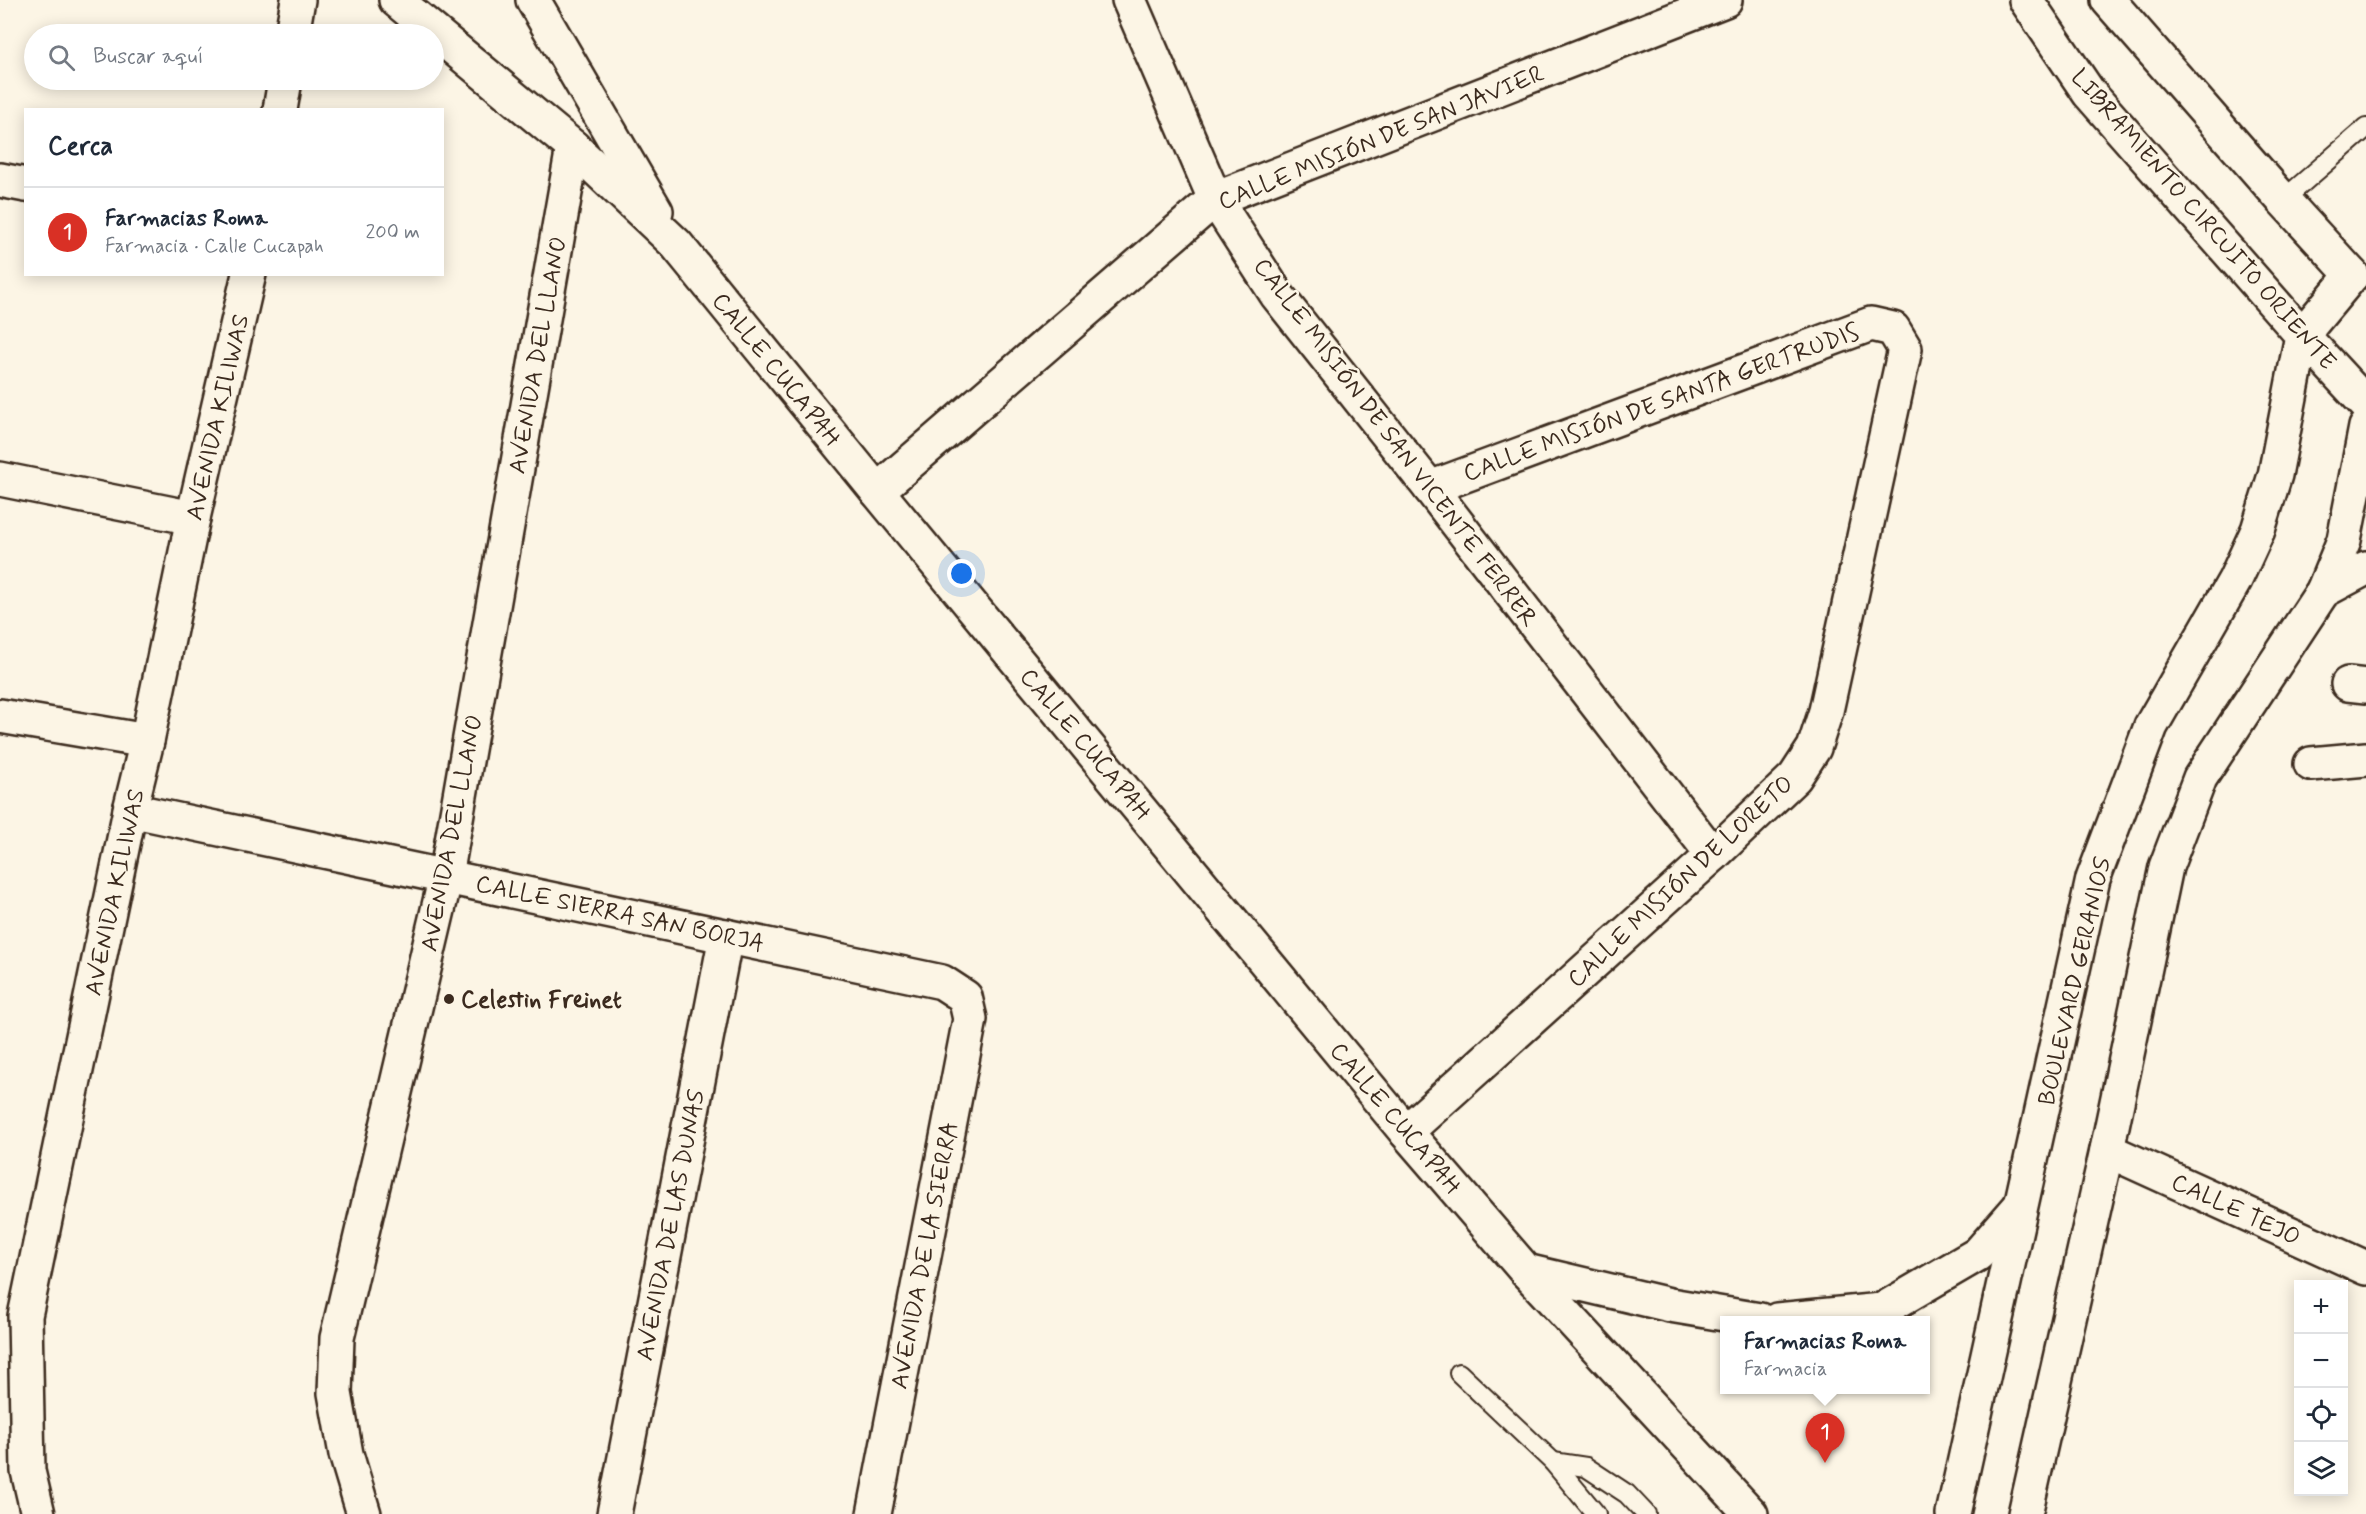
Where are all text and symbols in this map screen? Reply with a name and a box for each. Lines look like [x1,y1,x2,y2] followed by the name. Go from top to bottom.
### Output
[24,24,444,90] search box
[45,41,78,74] icon: search
[93,43,204,71] text: Buscar aquí
[1214,59,1549,218] street label: CALLE MISIÓN DE SAN JAVIER
[2063,63,2342,377] street label: LIBRAMIENTO CIRCUITO ORIENTE
[48,130,113,164] text: Cerca
[105,205,268,233] text: Farmacias Roma
[63,219,72,246] text: 1
[365,219,420,246] text: 200 m
[105,233,324,260] text: Farmacia · Calle Cucapah
[502,234,575,476] street label: AVENIDA DEL LLANO
[1246,252,1544,634] street label: CALLE MISIÓN DE SAN VICENTE FERRER
[704,287,847,453] street label: CALLE CUCAPAH
[180,311,257,523] street label: AVENIDA KILIWAS
[1459,317,1864,490] street label: CALLE MISIÓN DE SANTA GERTRUDIS
[947,559,976,588] your location
[1012,662,1158,827] street label: CALLE CUCAPAH
[414,712,491,954] street label: AVENIDA DEL LLANO
[1561,769,1801,995] street label: CALLE MISIÓN DE LORETO
[78,786,153,999] street label: AVENIDA KILIWAS
[2032,854,2119,1108] street label: BOULEVARD GERANIOS
[473,869,767,960] street label: CALLE SIERRA SAN BORJA
[461,985,622,1016] place label: Celestin Freinet
[442,992,456,1006] marker: Celestin Freinet
[1322,1036,1468,1201] street label: CALLE CUCAPAH
[630,1087,713,1364] street label: AVENIDA DE LAS DUNAS
[884,1119,967,1392] street label: AVENIDA DE LA SIERRA
[2166,1167,2305,1254] street label: CALLE TEJO
[2294,1280,2348,1496] map controls
[2294,1280,2348,1334] button: +
[1720,1316,1930,1394] popup
[1744,1328,1906,1356] text: Farmacias Roma
[2294,1334,2348,1388] button: −
[1744,1356,1827,1383] text: Farmacia
[2294,1388,2348,1442] button: locate
[1806,1414,1844,1463] pin: 1
[2294,1442,2348,1496] button: layers

